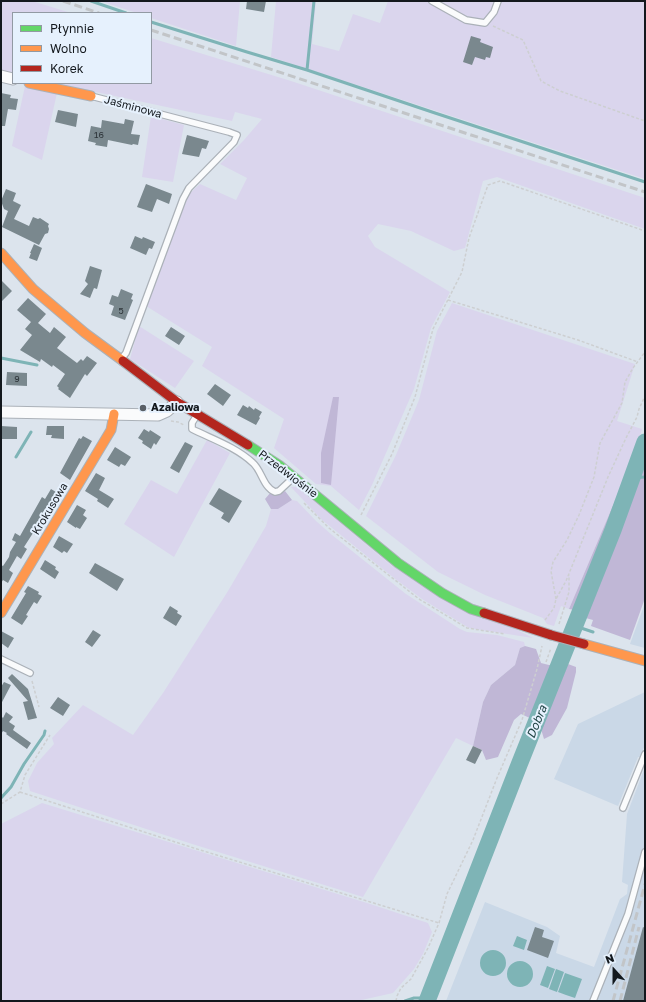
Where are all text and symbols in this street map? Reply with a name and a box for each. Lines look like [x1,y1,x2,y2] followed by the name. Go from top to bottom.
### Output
[12,12,152,84] legend
[50,21,94,36] text: Płynnie
[50,41,87,56] text: Wolno
[50,61,84,76] text: Korek
[103,93,163,121] street label: Jaśminowa
[94,130,104,140] house number: 16
[118,306,124,316] house number: 5
[14,374,20,384] house number: 9
[151,401,199,415] place label: Azaliowa
[138,403,148,413] marker: Azaliowa
[256,447,320,501] street label: Przedwiośnie
[29,481,71,537] street label: Krokusowa
[524,703,550,741] water label: Dobra
[594,950,634,990] north arrow
[603,951,616,966] text: N

